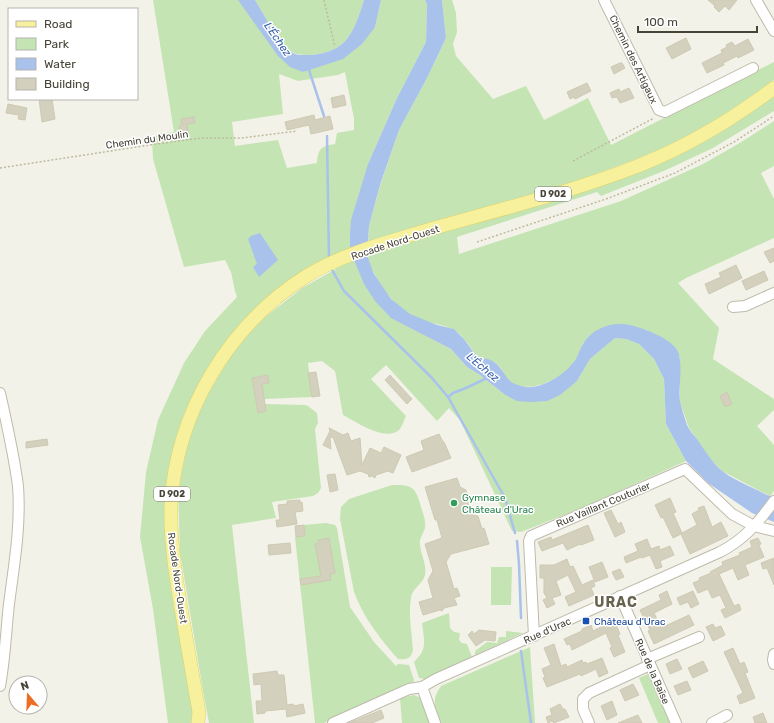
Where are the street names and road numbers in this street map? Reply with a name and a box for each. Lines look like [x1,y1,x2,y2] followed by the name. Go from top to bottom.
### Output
[607,13,660,106] street label: Chemin des Artigaux
[105,128,189,152] street label: Chemin du Moulin
[535,187,571,201] road number: D 902
[350,223,441,263] street label: Rocade Nord-Ouest
[555,480,652,530] street label: Rue Vaillant Couturier
[154,487,190,501] road number: D 902
[165,532,189,625] street label: Rocade Nord-Ouest
[522,615,573,647] street label: Rue d'Urac
[632,637,672,706] street label: Rue de la Baïse

